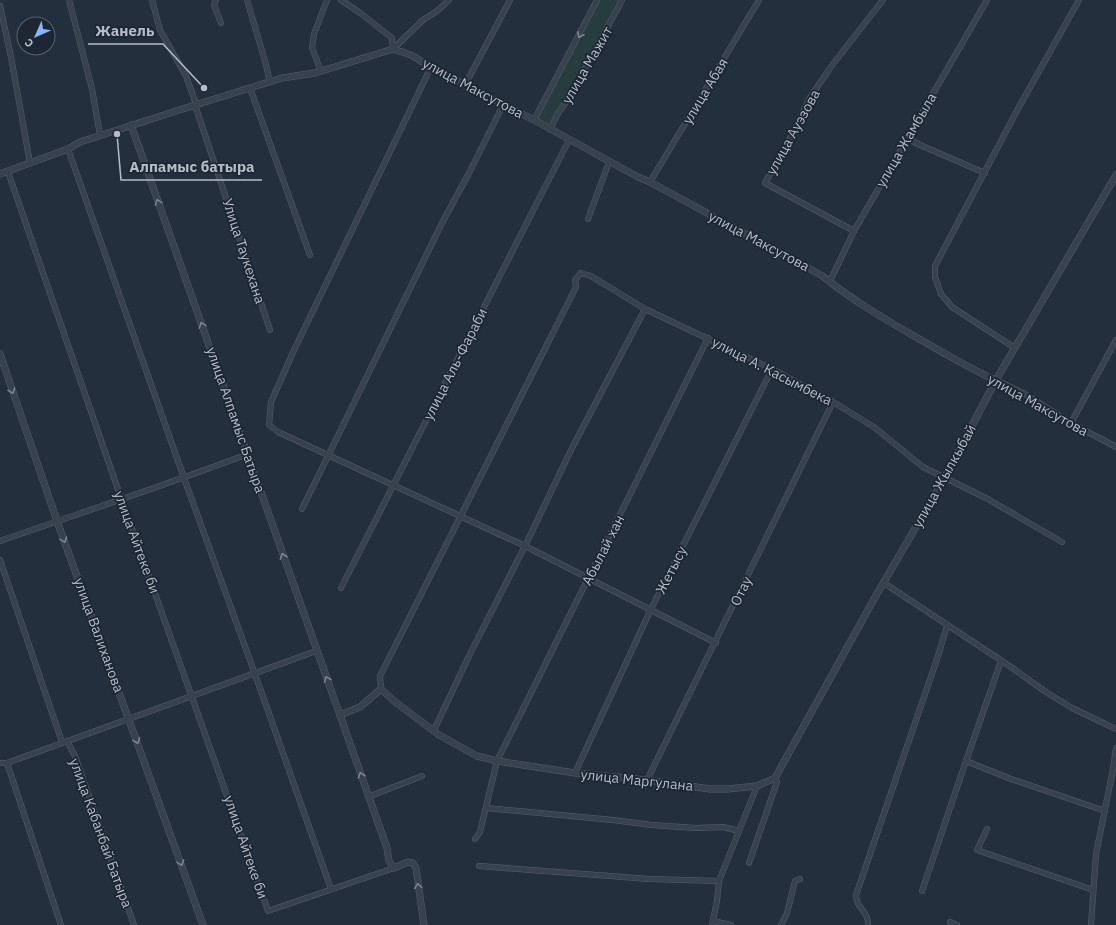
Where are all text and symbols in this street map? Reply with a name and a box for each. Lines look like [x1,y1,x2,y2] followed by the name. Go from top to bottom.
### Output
[16,16,56,56] north arrow
[88,17,163,44] callout: Жанель
[96,21,155,40] text: Жанель
[558,23,617,107] street label: улица Мажит
[577,30,584,38] one-way arrow
[21,36,36,51] text: С
[419,54,527,122] street label: улица Максутова
[678,55,732,127] street label: улица Абая
[762,86,824,178] street label: улица Ауэзова
[872,89,941,191] street label: улица Жамбыла
[121,153,262,180] callout: Алпамыс батыра
[129,157,255,176] text: Алпамыс батыра
[219,196,270,306] street label: Улица Таукехана
[154,199,163,206] one-way arrow
[705,207,813,275] street label: улица Максутова
[419,305,491,423] street label: улица Аль-Фараби
[198,321,206,328] one-way arrow
[709,333,836,409] street label: улица А. Касымбека
[203,345,270,496] street label: улица Алпамыс Батыра
[985,370,1092,440] street label: улица Максутова
[8,387,16,394] one-way arrow
[908,421,980,531] street label: улица Жылкыбай
[110,488,164,596] street label: улица Айтеке би
[578,512,628,588] street label: Абылай хан
[59,537,67,544] one-way arrow
[651,543,691,597] street label: Жетысу
[280,553,288,560] one-way arrow
[726,573,756,609] street label: Отау
[70,575,128,695] street label: улица Валиханова
[323,675,331,682] one-way arrow
[133,738,141,745] one-way arrow
[66,756,137,911] street label: улица Кабанбай Батыра
[580,765,695,795] street label: улица Маргулана
[357,772,365,779] one-way arrow
[220,793,272,901] street label: улица Айтеке би
[177,860,185,867] one-way arrow
[414,883,423,890] one-way arrow

